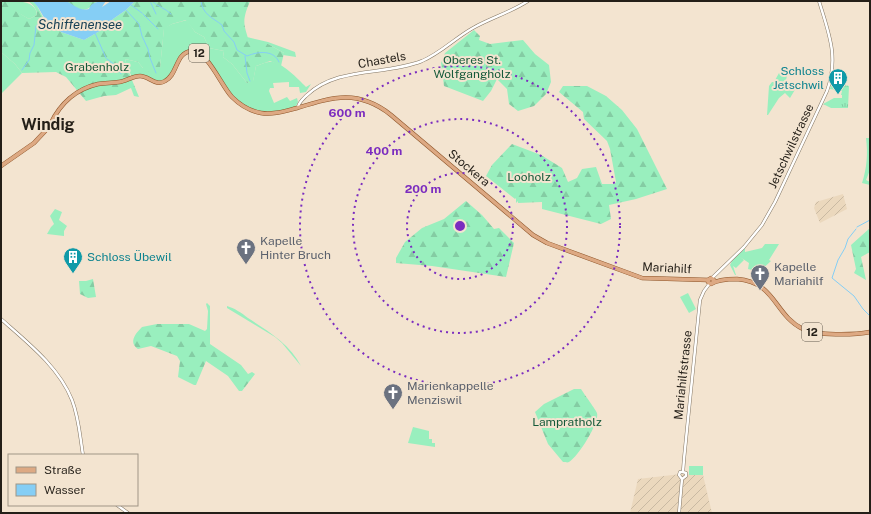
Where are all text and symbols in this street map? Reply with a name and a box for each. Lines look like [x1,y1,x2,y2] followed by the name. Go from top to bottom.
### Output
[38,17,122,32] water label: Schiffenensee
[189,44,209,62] road number: 12
[357,49,407,71] street label: Chastels
[433,53,511,81] park label: Oberes St. Wolfgangholz
[65,60,129,74] park label: Grabenholz
[773,64,824,92] place label: Schloss Jetschwil
[827,67,849,95] building icon: Schloss Jetschwil
[765,101,817,190] street label: Jetschwilstrasse
[329,106,366,120] text: 600 m
[21,115,75,134] district label: Windig
[366,144,403,158] text: 400 m
[445,147,493,189] street label: Stockera
[507,170,551,184] park label: Looholz
[405,182,441,196] text: 200 m
[453,219,467,233] centre of rings
[260,234,331,262] place label: Kapelle Hinter Bruch
[235,237,257,265] church icon: Kapelle Hinter Bruch
[62,246,84,274] building icon: Schloss Übewil
[87,250,172,264] place label: Schloss Übewil
[642,260,692,276] street label: Mariahilf
[774,260,824,288] place label: Kapelle Mariahilf
[749,263,771,291] church icon: Kapelle Mariahilf
[802,323,822,341] road number: 12
[671,329,695,421] street label: Mariahilfstrasse
[407,379,494,407] place label: Marienkappelle Menziswil
[382,382,404,410] church icon: Marienkappelle Menziswil
[532,415,602,429] park label: Lampratholz
[8,454,138,506] legend
[44,463,82,477] text: Straße
[44,483,85,497] text: Wasser

